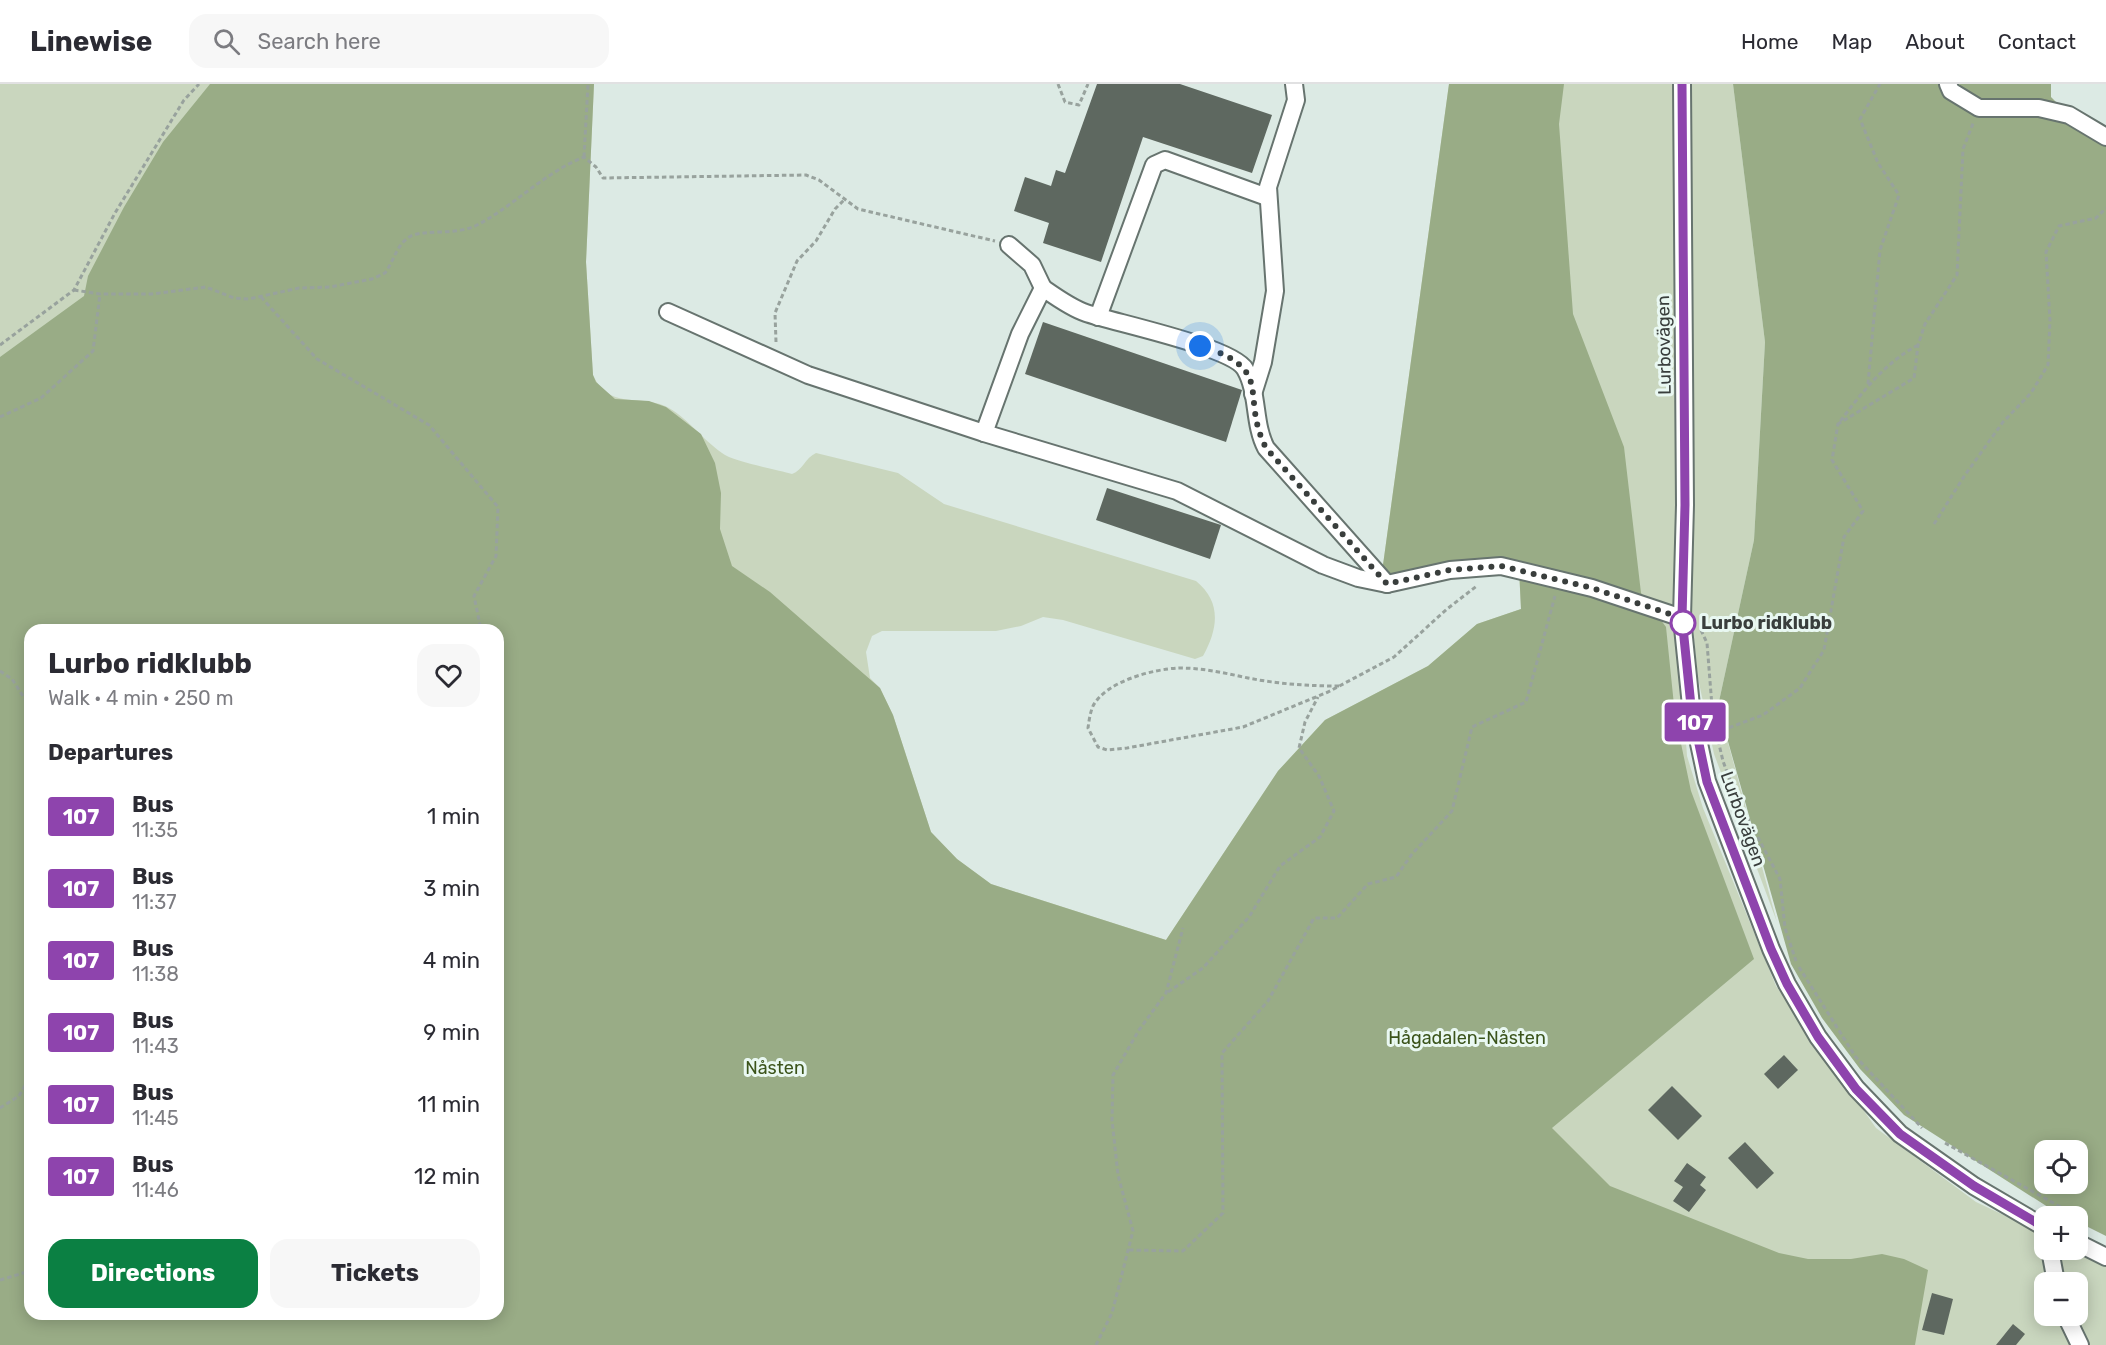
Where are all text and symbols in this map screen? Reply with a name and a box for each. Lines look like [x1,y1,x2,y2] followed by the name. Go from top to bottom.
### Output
[189,14,609,68] search box
[30,25,153,58] text: Linewise
[210,25,243,58] icon: search
[258,28,381,55] text: Search here
[1741,29,1798,54] text: Home
[1831,29,1872,54] text: Map
[1905,29,1965,54] text: About
[1998,29,2076,54] text: Contact
[1652,295,1676,395] street label: Lurbovägen
[1185,331,1215,361] your location
[1670,610,1696,636] marker: Lurbo ridklubb
[1701,612,1832,634] place label: Lurbo ridklubb
[417,644,480,707] button: heart
[48,647,252,680] text: Lurbo ridklubb
[48,686,233,710] text: Walk · 4 min · 250 m
[1660,702,1730,742] line badge: 107
[1677,710,1713,735] text: 107
[48,739,173,766] text: Departures
[1716,768,1770,870] street label: Lurbovägen
[132,791,174,818] text: Bus
[427,803,480,830] text: 1 min
[63,804,99,829] text: 107
[132,818,178,842] text: 11:35
[132,863,174,890] text: Bus
[423,875,480,902] text: 3 min
[63,876,99,901] text: 107
[132,890,177,914] text: 11:37
[132,935,174,962] text: Bus
[423,947,480,974] text: 4 min
[63,948,99,973] text: 107
[132,962,179,986] text: 11:38
[132,1007,174,1034] text: Bus
[423,1019,480,1046] text: 9 min
[63,1020,99,1045] text: 107
[1388,1027,1546,1049] park label: Hågadalen-Nåsten
[132,1034,179,1058] text: 11:43
[745,1057,805,1079] park label: Nåsten
[132,1079,174,1106] text: Bus
[418,1091,480,1118] text: 11 min
[63,1092,99,1117] text: 107
[132,1106,179,1130] text: 11:45
[2034,1140,2088,1326] map controls
[2034,1140,2088,1194] button: locate
[132,1151,174,1178] text: Bus
[414,1163,480,1190] text: 12 min
[63,1164,99,1189] text: 107
[132,1178,179,1202] text: 11:46
[2034,1206,2088,1260] button: +
[48,1239,258,1308] button: Directions
[270,1239,480,1308] button: Tickets
[2034,1272,2088,1326] button: −

